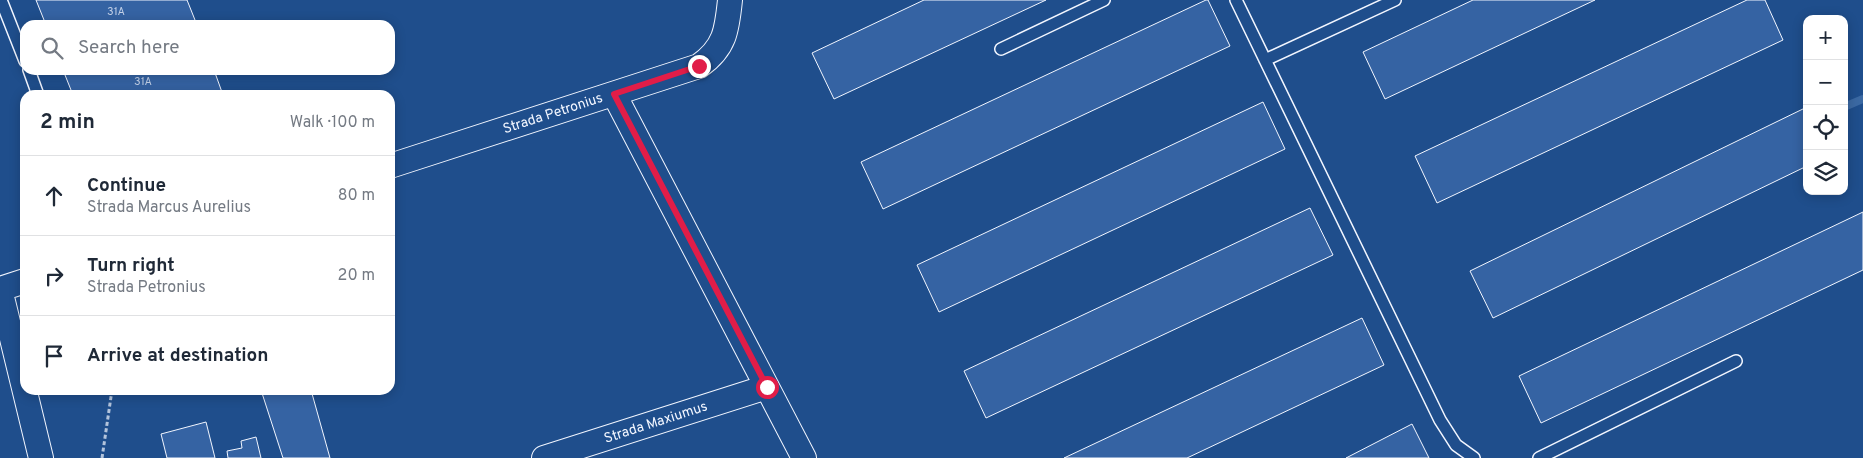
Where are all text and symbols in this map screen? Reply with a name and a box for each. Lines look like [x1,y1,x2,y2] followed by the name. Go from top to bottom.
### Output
[107,5,125,19] house number: 31A
[1803,15,1848,195] map controls
[1803,15,1848,60] button: +
[20,20,395,75] search box
[38,34,66,62] icon: search
[78,36,180,60] text: Search here
[688,55,711,78] route end
[1803,60,1848,105] button: −
[134,75,152,89] house number: 31A
[501,90,605,138] street label: Strada Petronius
[1803,105,1848,150] button: locate
[40,109,95,136] text: 2 min
[290,113,375,133] text: Walk · 100 m
[1803,150,1848,195] button: layers
[87,174,166,198] text: Continue
[40,182,68,210] icon: ahead
[338,186,375,206] text: 80 m
[87,198,251,218] text: Strada Marcus Aurelius
[87,254,175,278] text: Turn right
[40,262,68,290] icon: right
[338,266,375,286] text: 20 m
[87,278,206,298] text: Strada Petronius
[40,342,68,370] icon: arrive
[87,344,268,368] text: Arrive at destination
[756,376,779,399] route start
[602,398,710,448] street label: Strada Maxiumus

